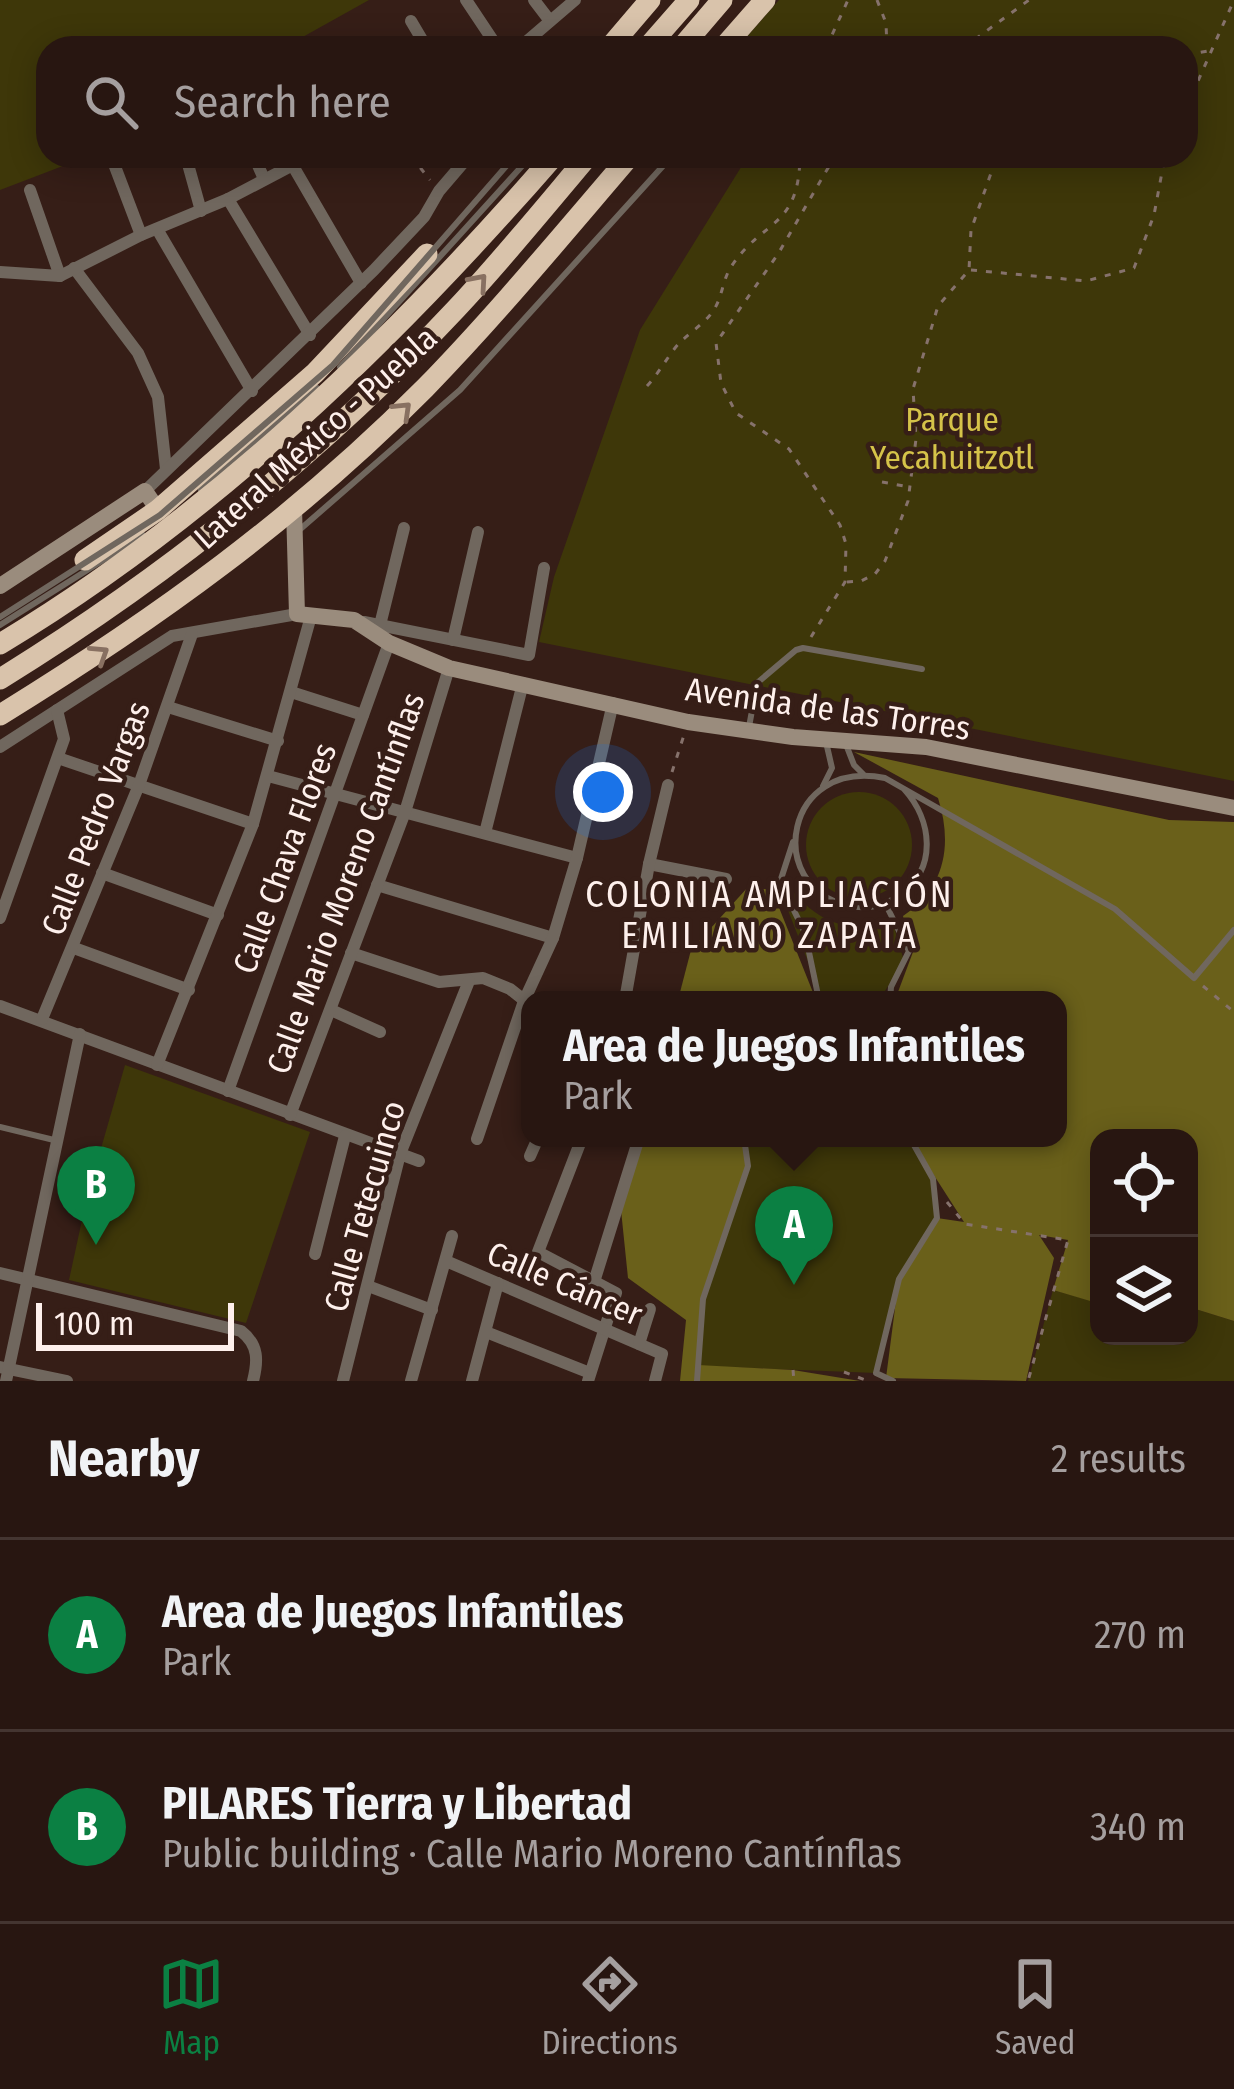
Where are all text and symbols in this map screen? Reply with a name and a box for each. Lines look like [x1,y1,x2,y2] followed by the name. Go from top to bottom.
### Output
[36,36,1198,168] search box
[78,69,144,135] icon: search
[174,75,391,129] text: Search here
[465,274,487,296] one-way arrow
[186,318,445,557] street label: Lateral México - Puebla
[870,400,1034,478] park label: Parque Yecahuitzotl
[389,402,411,424] one-way arrow
[86,647,108,669] one-way arrow
[683,669,973,749] street label: Avenida de las Torres
[258,687,434,1079] street label: Calle Mario Moreno Cantínflas
[33,696,159,941] street label: Calle Pedro Vargas
[225,738,345,979] street label: Calle Chava Flores
[573,762,633,822] your location
[585,873,955,958] district label: COLONIA AMPLIACIÓN EMILIANO ZAPATA
[521,991,1067,1147] popup
[563,1019,1025,1073] text: Area de Juegos Infantiles
[563,1073,632,1119] text: Park
[316,1096,414,1316] street label: Calle Tetecuinco
[1090,1129,1198,1345] map controls
[1090,1129,1198,1237] button: locate
[57,1146,135,1245] pin: B
[755,1186,833,1285] pin: A
[481,1233,649,1335] street label: Calle Cáncer
[1090,1237,1198,1345] button: layers
[36,1297,234,1350] scale bar
[54,1304,134,1344] text: 100 m
[48,1428,200,1490] text: Nearby
[1051,1436,1186,1482] text: 2 results
[162,1585,624,1639] text: Area de Juegos Infantiles
[76,1612,98,1658] text: A
[1094,1612,1186,1658] text: 270 m
[162,1639,231,1685] text: Park
[162,1777,632,1831] text: PILARES Tierra y Libertad
[76,1804,98,1850] text: B
[1090,1804,1186,1850] text: 340 m
[162,1831,902,1877] text: Public building · Calle Mario Moreno Cantínflas
[158,1951,224,2063] tab: Map
[541,1951,678,2063] tab: Directions
[995,1951,1075,2063] tab: Saved

